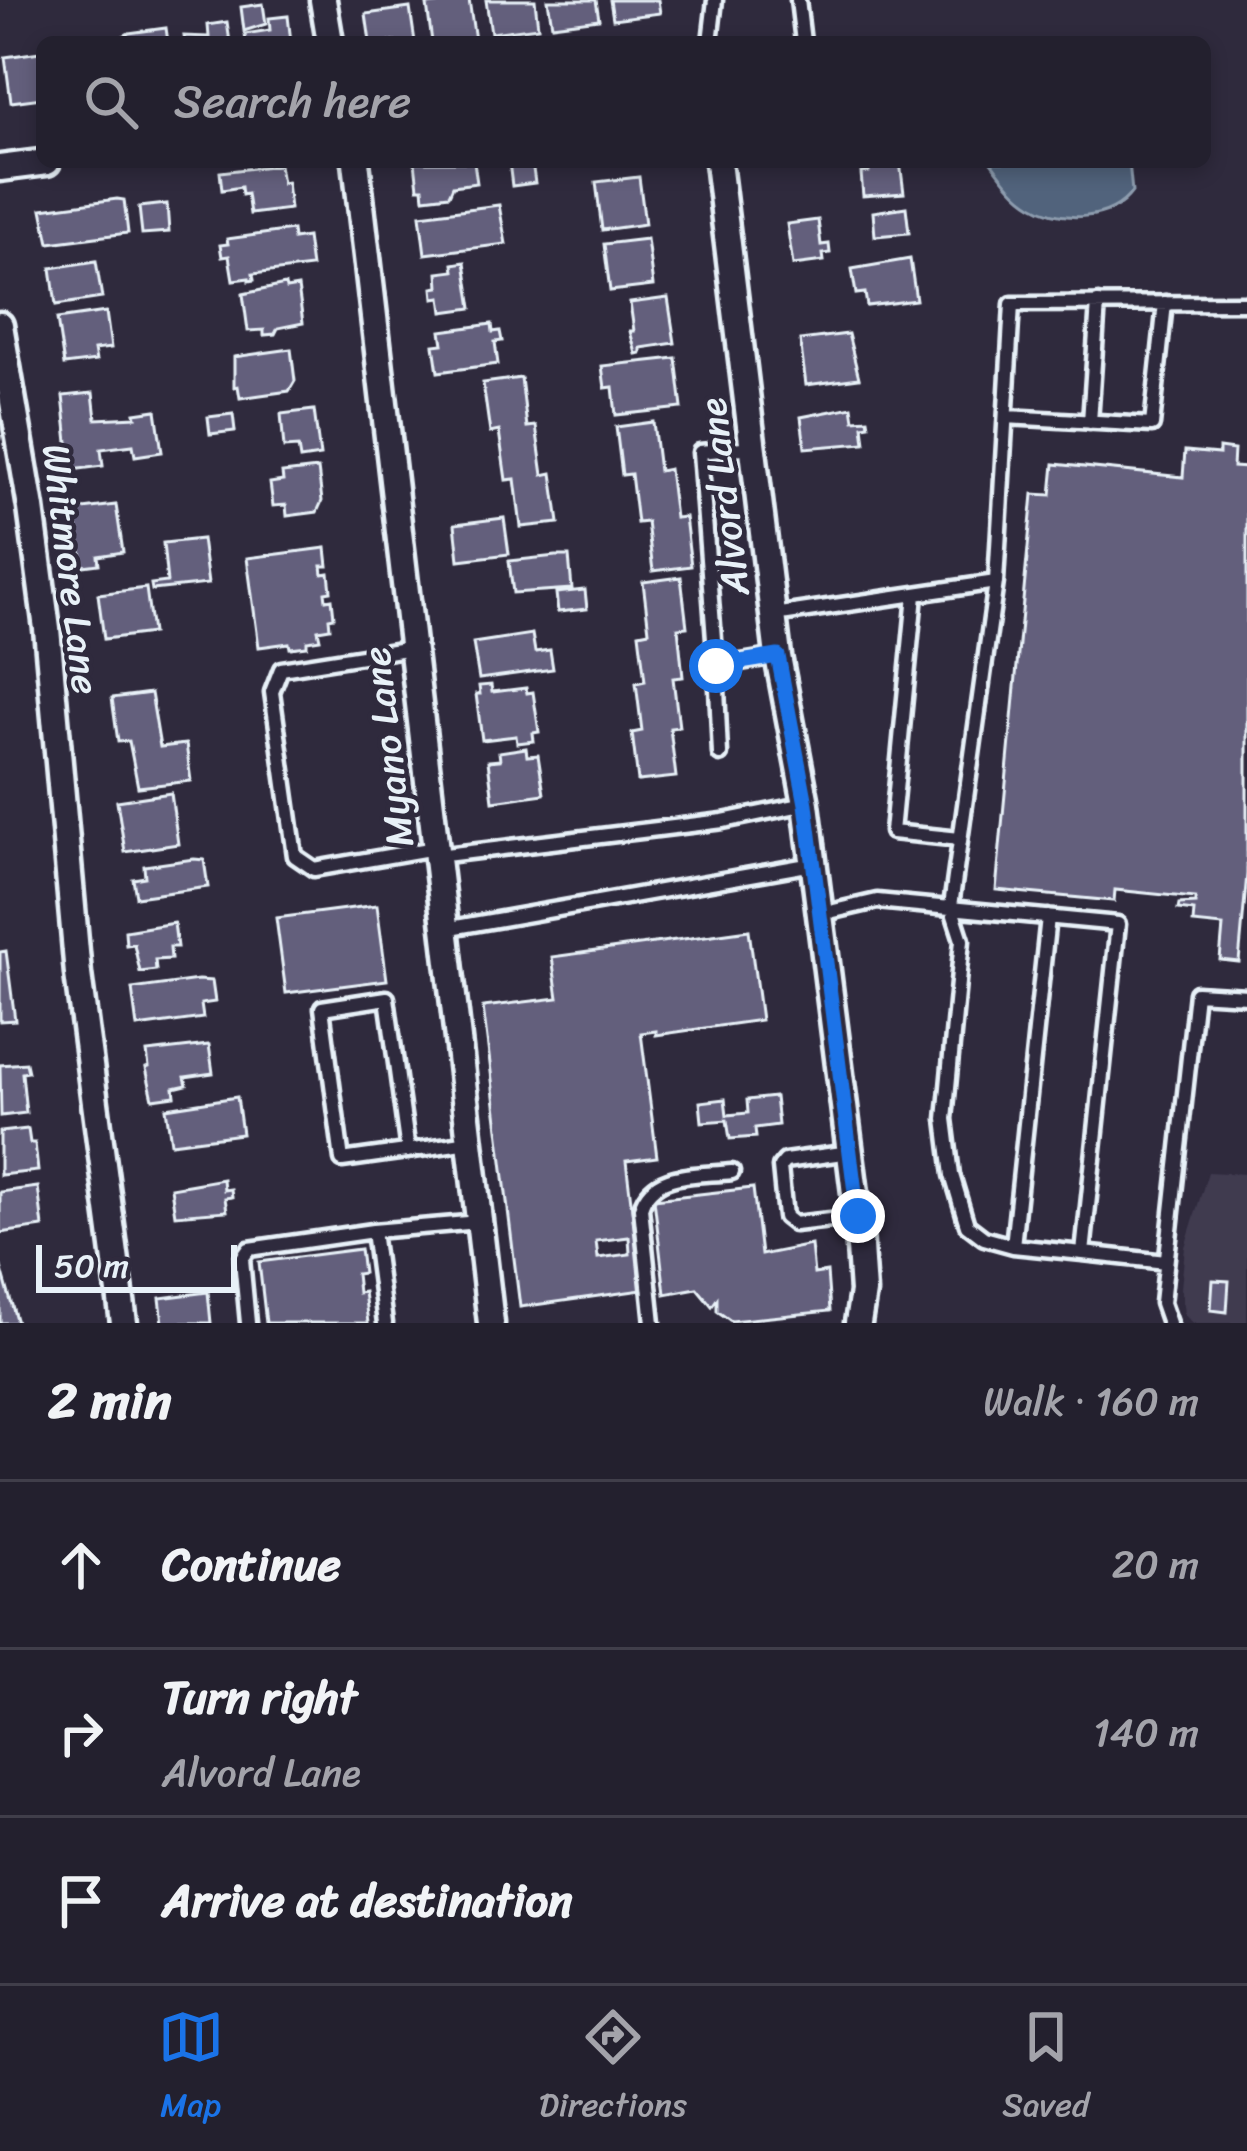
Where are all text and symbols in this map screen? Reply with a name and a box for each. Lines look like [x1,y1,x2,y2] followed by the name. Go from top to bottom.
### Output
[36,36,1211,168] search box
[174,62,411,142] text: Search here
[78,69,144,135] icon: search
[677,394,770,601] street label: Alvord Lane
[22,440,121,698] street label: Whitmore Lane
[689,639,743,693] route start
[341,643,434,851] street label: Myano Lane
[831,1189,885,1243] route end
[54,1237,129,1295] text: 50 m
[36,1239,237,1292] scale bar
[48,1356,171,1446] text: 2 min
[983,1367,1199,1436] text: Walk · 160 m
[162,1525,341,1605] text: Continue
[1112,1530,1199,1599] text: 20 m
[48,1532,114,1598] icon: ahead
[162,1658,357,1738] text: Turn right
[1093,1698,1199,1767] text: 140 m
[48,1700,114,1766] icon: right
[162,1738,361,1807] text: Alvord Lane
[162,1861,572,1941] text: Arrive at destination
[48,1868,114,1934] icon: arrive
[158,2004,224,2134] tab: Map
[539,2004,687,2134] tab: Directions
[1002,2004,1089,2134] tab: Saved

